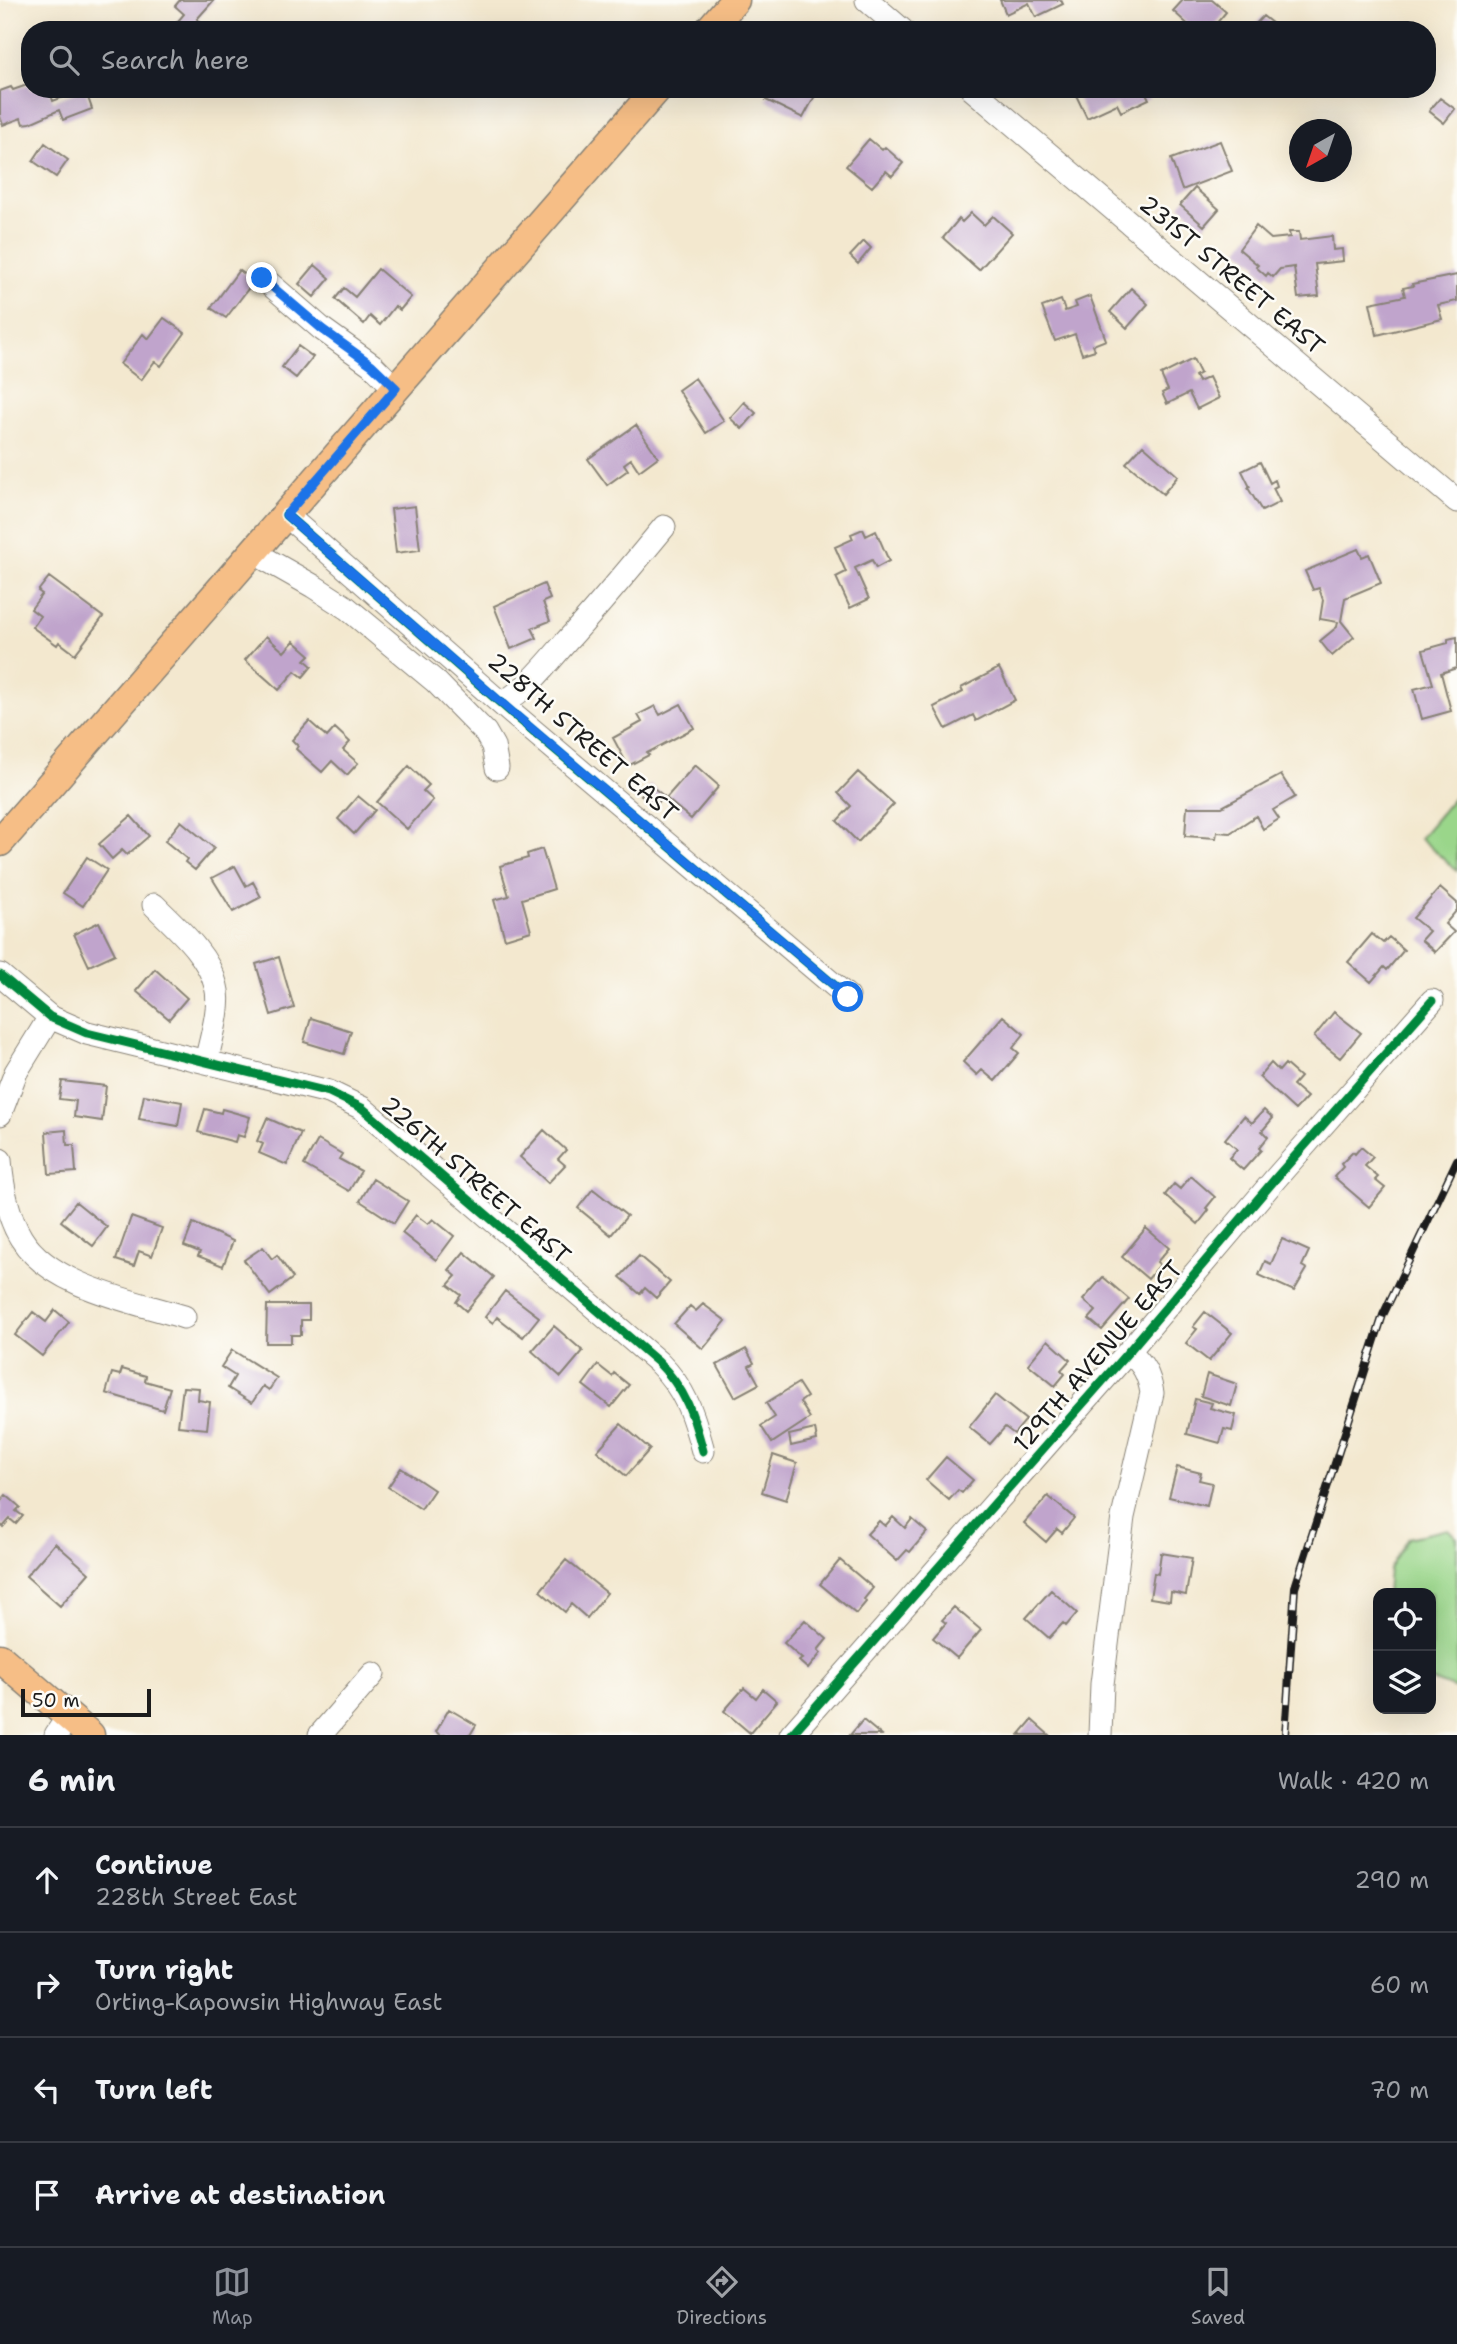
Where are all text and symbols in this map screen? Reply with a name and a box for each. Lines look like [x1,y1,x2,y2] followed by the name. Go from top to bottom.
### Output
[21,21,1436,98] search box
[45,41,83,79] icon: search
[101,42,250,77] text: Search here
[1289,119,1352,182] north arrow
[1133,188,1332,362] street label: 231ST STREET EAST
[246,262,277,293] route end
[481,645,685,829] street label: 228TH STREET EAST
[832,981,863,1012] route start
[374,1089,578,1271] street label: 226TH STREET EAST
[1006,1253,1190,1459] street label: 129TH AVENUE EAST
[1373,1588,1436,1714] map controls
[1373,1588,1436,1651] button: locate
[1373,1651,1436,1714] button: layers
[21,1686,150,1718] scale bar
[32,1688,80,1713] text: 50 m
[28,1760,115,1801] text: 6 min
[1278,1766,1429,1796] text: Walk · 420 m
[95,1847,213,1882] text: Continue
[28,1861,66,1899] icon: ahead
[1355,1865,1429,1895] text: 290 m
[95,1882,298,1912] text: 228th Street East
[95,1952,233,1987] text: Turn right
[28,1966,66,2004] icon: right
[1370,1970,1429,2000] text: 60 m
[95,1987,443,2017] text: Orting-Kapowsin Highway East
[28,2071,66,2109] icon: left
[95,2072,212,2107] text: Turn left
[1370,2075,1429,2105] text: 70 m
[28,2176,66,2214] icon: arrive
[95,2177,385,2212] text: Arrive at destination
[212,2263,253,2330] tab: Map
[677,2263,767,2330] tab: Directions
[1191,2263,1245,2330] tab: Saved

